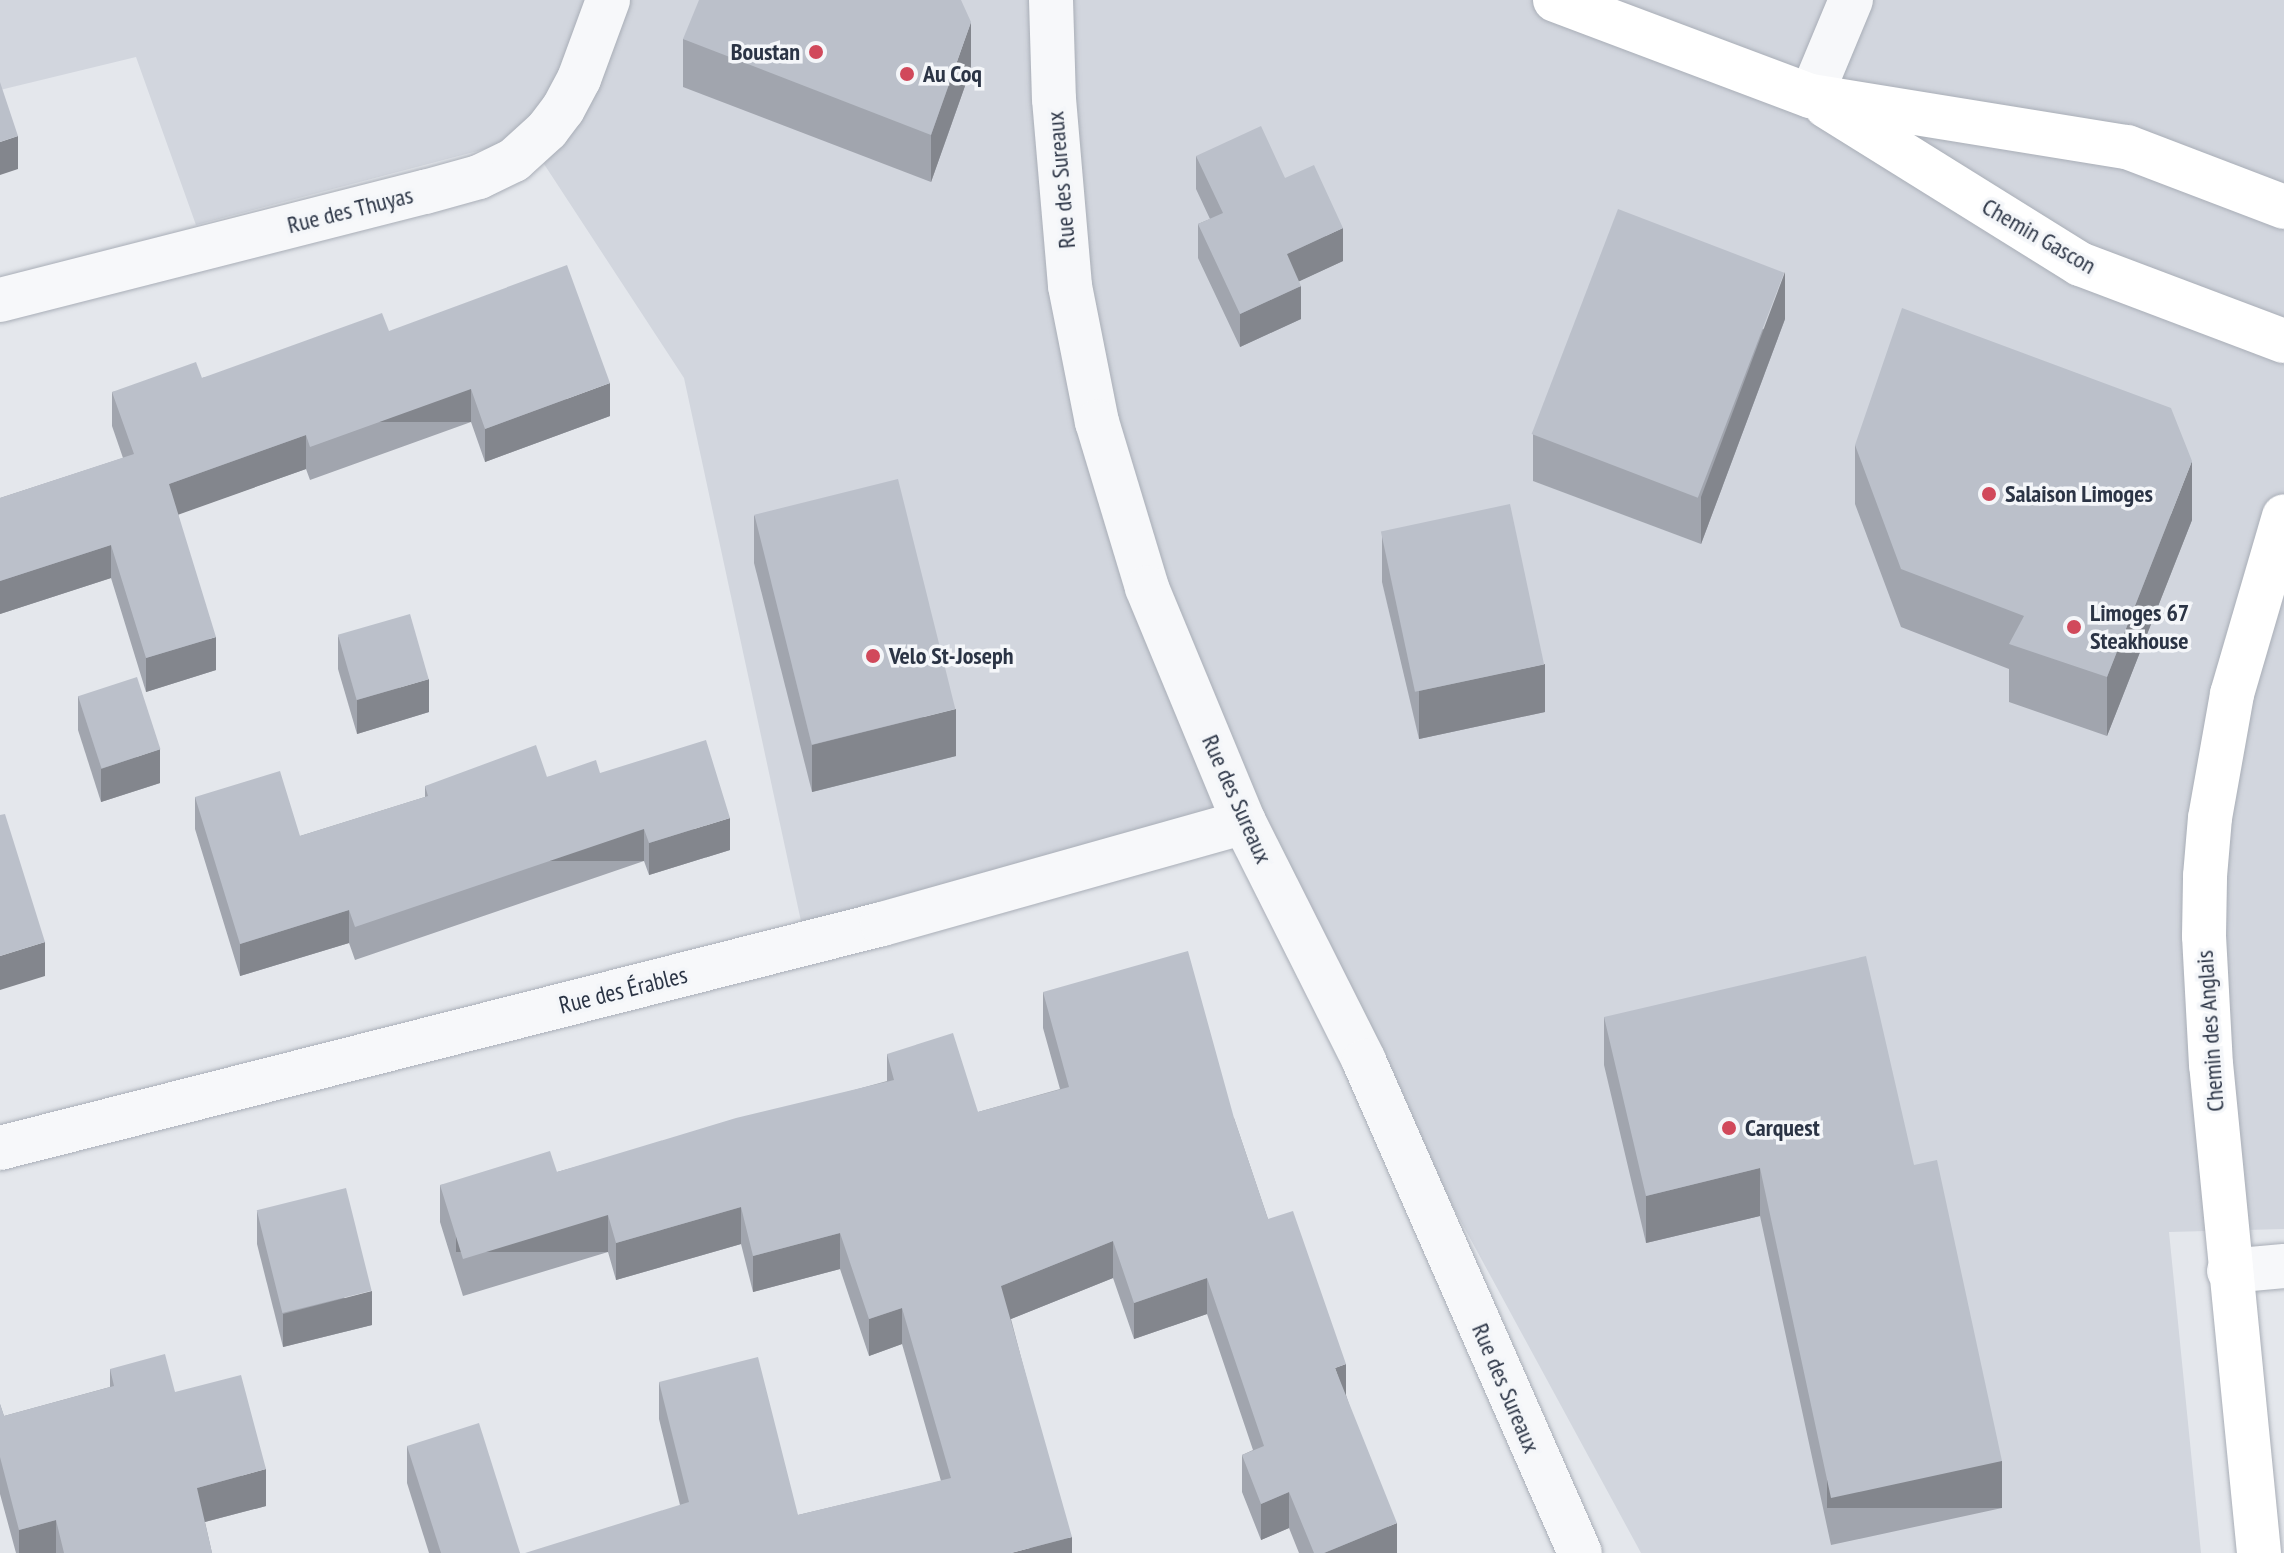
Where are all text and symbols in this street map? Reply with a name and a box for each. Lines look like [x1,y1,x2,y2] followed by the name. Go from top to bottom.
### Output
[731,38,800,66] place label: Boustan
[807,43,825,61] marker: Boustan
[923,60,982,88] place label: Au Coq
[898,65,916,83] marker: Au Coq
[1041,110,1081,250] street label: Rue des Sureaux
[284,180,416,240] street label: Rue des Thuyas
[1977,192,2101,280] street label: Chemin Gascon
[2005,480,2153,508] place label: Salaison Limoges
[1980,485,1998,503] marker: Salaison Limoges
[2090,599,2189,655] place label: Limoges 67 Steakhouse
[2065,618,2083,636] marker: Limoges 67 Steakhouse
[889,642,1014,670] place label: Velo St-Joseph
[864,647,882,665] marker: Velo St-Joseph
[1196,730,1278,868] street label: Rue des Sureaux
[2190,949,2230,1113] street label: Chemin des Anglais
[556,960,690,1020] street label: Rue des Érables
[1745,1114,1820,1142] place label: Carquest
[1720,1119,1738,1137] marker: Carquest
[1466,1319,1546,1457] street label: Rue des Sureaux

